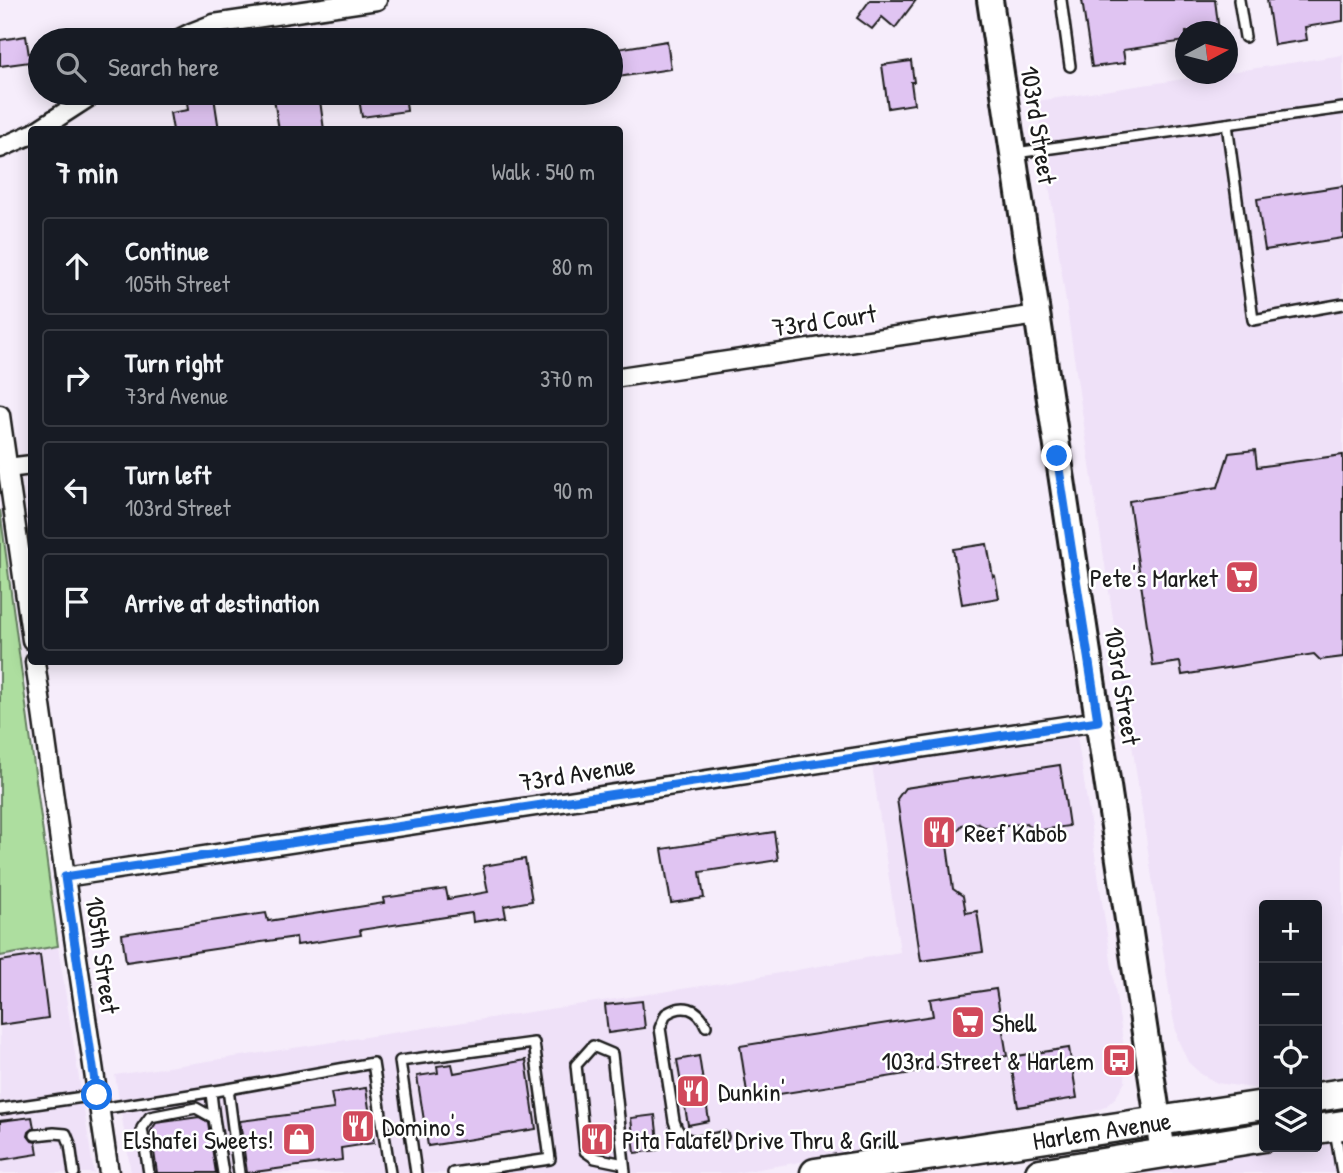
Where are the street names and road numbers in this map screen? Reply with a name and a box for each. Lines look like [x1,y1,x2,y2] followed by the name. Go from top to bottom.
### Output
[1012,63,1066,188] street label: 103rd Street
[770,295,879,345] street label: 73rd Court
[1096,624,1150,749] street label: 103rd Street
[517,747,637,799] street label: 73rd Avenue
[77,894,129,1017] street label: 105th Street
[1030,1102,1173,1157] street label: Harlem Avenue

